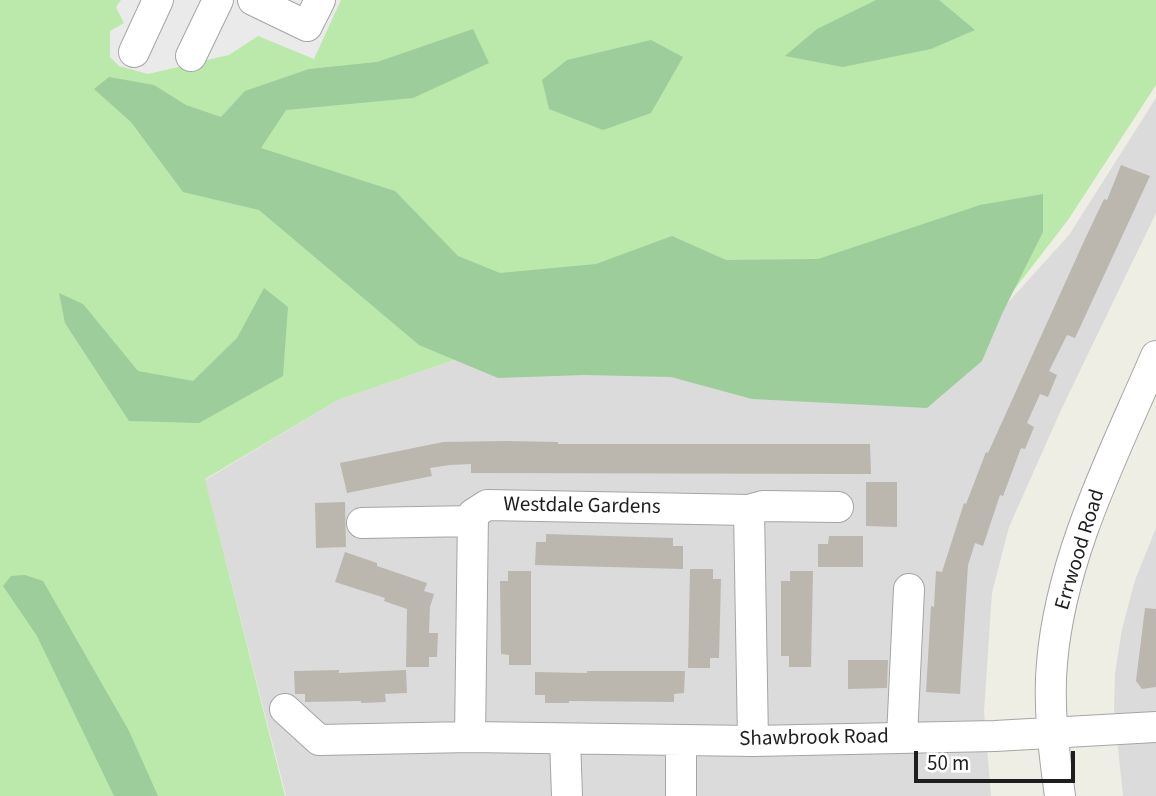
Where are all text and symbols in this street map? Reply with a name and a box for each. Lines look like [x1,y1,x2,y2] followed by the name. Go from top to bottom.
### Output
[1051,487,1111,613] street label: Errwood Road
[503,493,661,521] street label: Westdale Gardens
[739,725,889,753] street label: Shawbrook Road
[918,736,1079,780] scale bar
[927,748,969,778] text: 50 m

